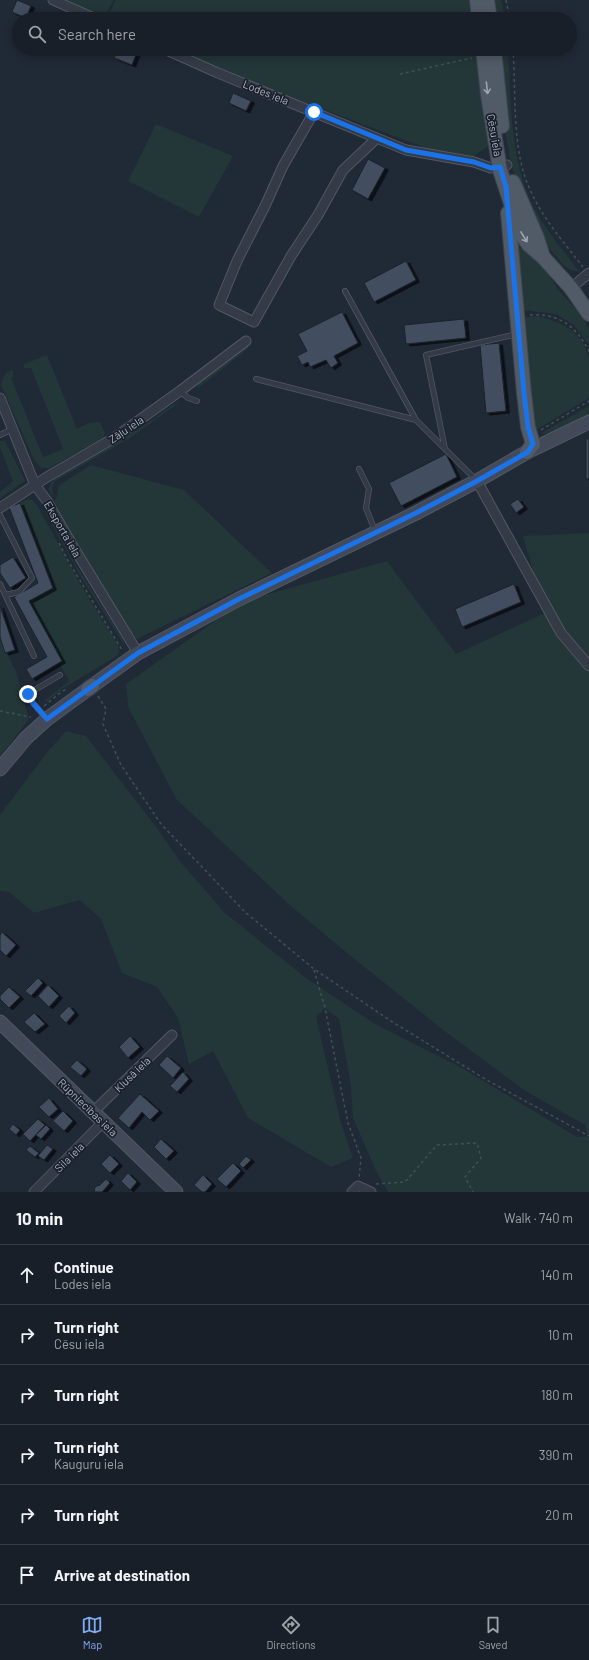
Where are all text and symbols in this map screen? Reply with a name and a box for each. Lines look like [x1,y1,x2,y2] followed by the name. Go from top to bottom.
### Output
[12,12,577,56] search box
[26,23,48,45] icon: search
[58,25,136,43] text: Search here
[241,77,291,107] street label: Lodes iela
[483,81,491,94] one-way arrow
[305,103,323,121] route start
[485,113,505,157] street label: Cēsu iela
[520,231,528,243] one-way arrow
[106,413,146,445] street label: Zāļu iela
[42,499,84,559] street label: Eksporta iela
[19,685,37,703] route end
[111,1054,153,1094] street label: Klusā iela
[56,1075,120,1139] street label: Rūpniecības iela
[52,1140,86,1174] street label: Sila iela
[16,1208,63,1228] text: 10 min
[504,1210,573,1226] text: Walk · 740 m
[54,1258,114,1276] text: Continue
[16,1264,38,1286] icon: ahead
[541,1267,573,1283] text: 140 m
[54,1276,111,1292] text: Lodes iela
[54,1318,119,1336] text: Turn right
[16,1324,38,1346] icon: right
[548,1327,573,1343] text: 10 m
[54,1336,104,1352] text: Cēsu iela
[16,1384,38,1406] icon: right
[54,1386,119,1404] text: Turn right
[541,1387,573,1403] text: 180 m
[54,1438,119,1456] text: Turn right
[16,1444,38,1466] icon: right
[539,1447,573,1463] text: 390 m
[54,1456,124,1472] text: Kauguru iela
[16,1504,38,1526] icon: right
[54,1506,119,1524] text: Turn right
[545,1507,573,1523] text: 20 m
[16,1564,38,1586] icon: arrive
[54,1566,190,1584] text: Arrive at destination
[81,1614,103,1651] tab: Map
[266,1614,316,1651] tab: Directions
[479,1614,508,1651] tab: Saved

